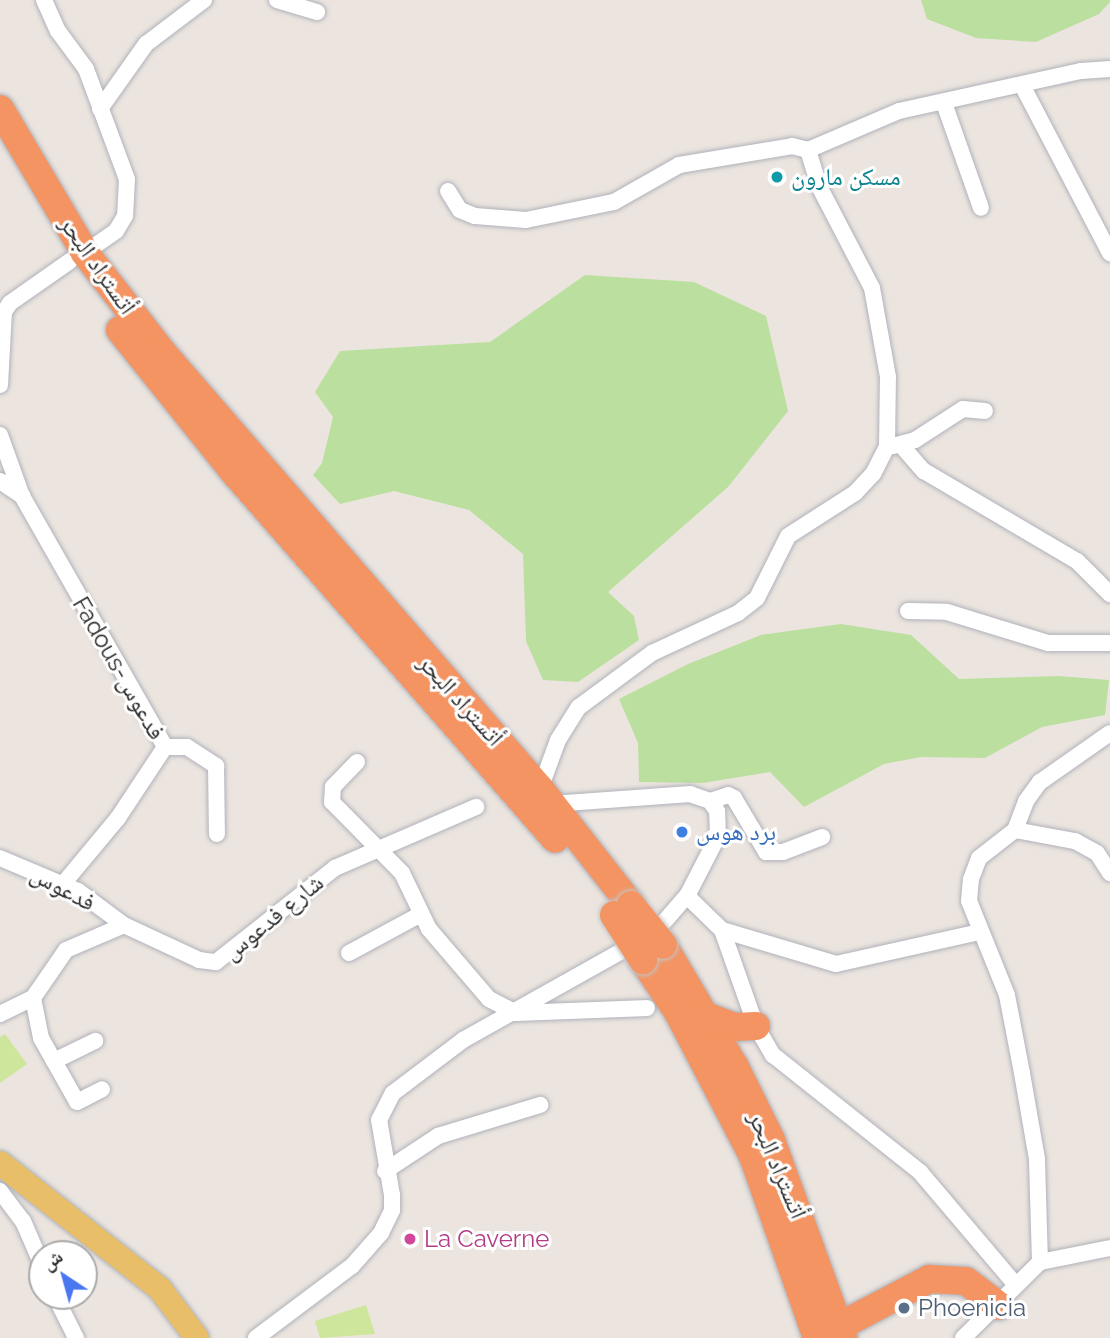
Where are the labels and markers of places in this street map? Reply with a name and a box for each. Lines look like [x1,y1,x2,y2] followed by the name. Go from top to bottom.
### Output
[791,163,901,191] place label: مسكن مارون
[769,169,785,185] marker: مسكن مارون
[696,818,776,846] place label: برد هوس
[674,824,690,840] marker: برد هوس
[424,1225,549,1253] place label: La Caverne
[402,1231,418,1247] marker: La Caverne
[918,1294,1026,1322] place label: Phoenicia
[896,1300,912,1316] marker: Phoenicia

